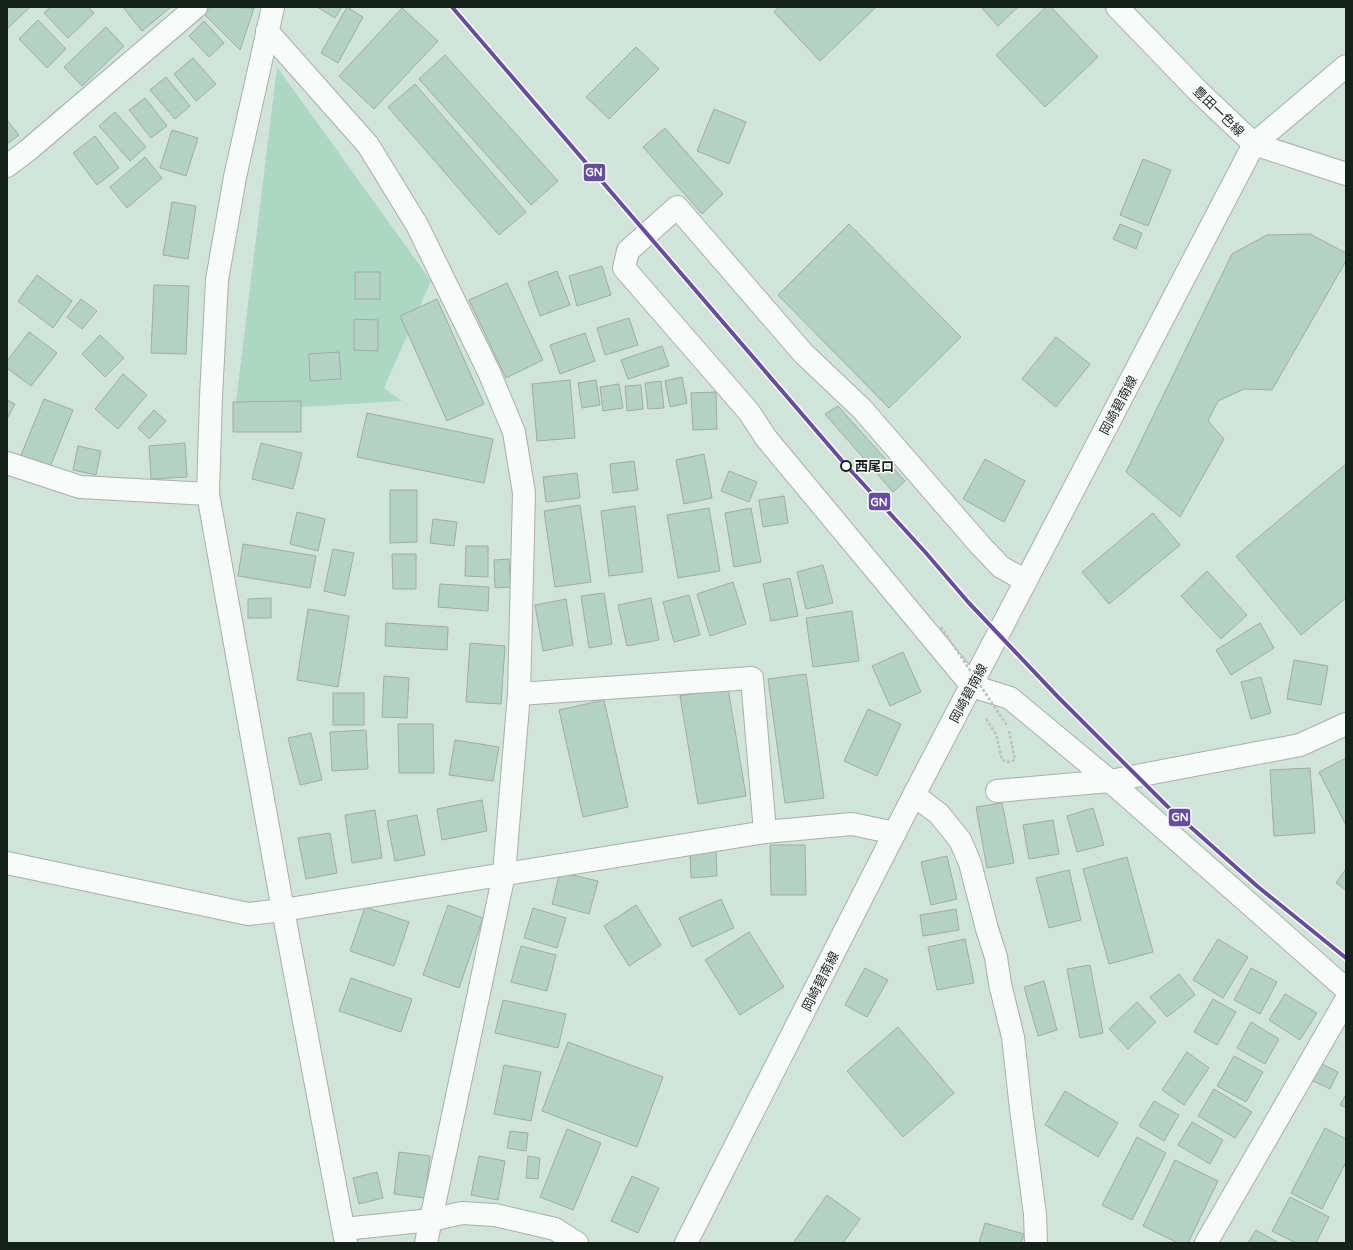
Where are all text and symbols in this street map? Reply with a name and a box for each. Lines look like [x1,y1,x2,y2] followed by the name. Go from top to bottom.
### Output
[1189,83,1247,140] street label: 豊田一色線
[583,163,606,182] line badge: GN
[585,166,603,179] text: GN
[1097,373,1141,438] street label: 岡崎碧南線
[855,459,894,475] place label: 西尾口
[840,460,852,472] marker: 西尾口
[868,492,891,511] line badge: GN
[870,496,888,509] text: GN
[947,661,991,726] street label: 岡崎碧南線
[1168,808,1191,827] line badge: GN
[1171,811,1189,824] text: GN
[799,949,843,1014] street label: 岡崎碧南線

